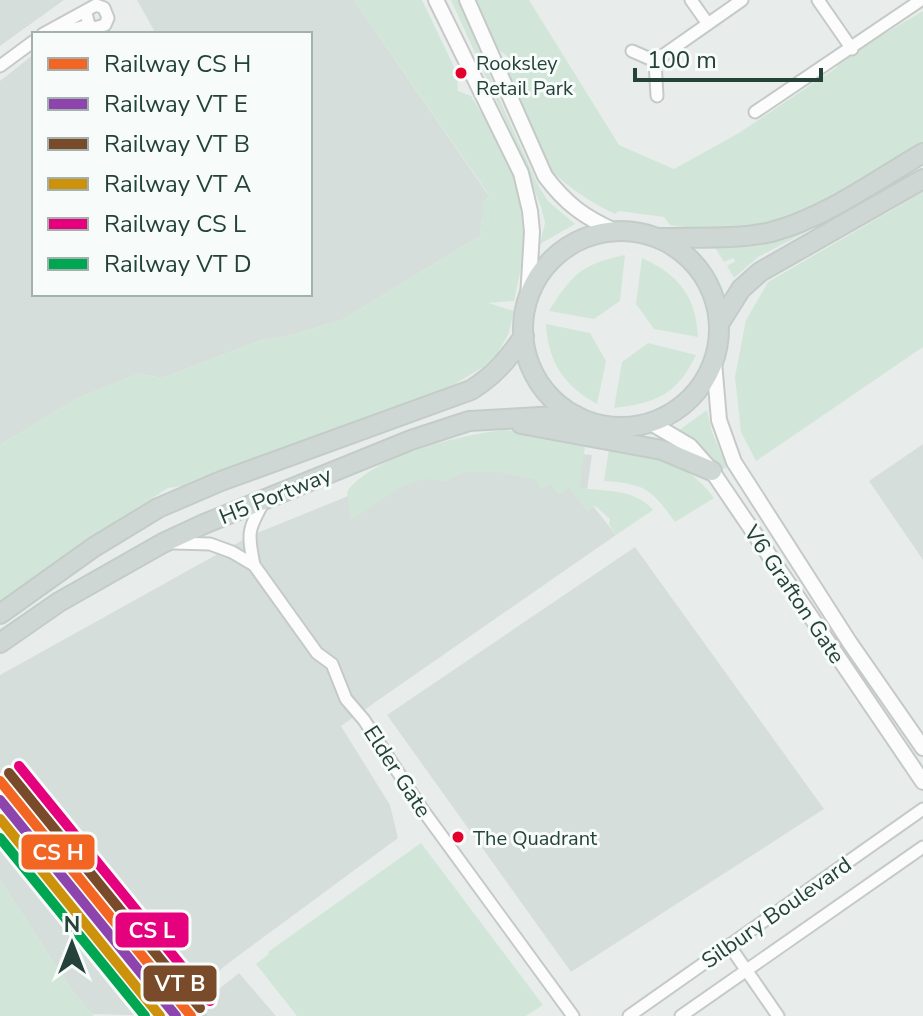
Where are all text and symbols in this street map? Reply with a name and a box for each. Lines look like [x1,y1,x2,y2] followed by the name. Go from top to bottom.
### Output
[32,32,312,296] legend
[635,32,821,82] scale bar
[647,44,717,76] text: 100 m
[104,48,251,80] text: Railway CS H
[476,50,574,102] place label: Rooksley Retail Park
[453,65,469,81] marker: Rooksley Retail Park
[104,88,248,120] text: Railway VT E
[104,128,250,160] text: Railway VT B
[104,168,252,200] text: Railway VT A
[104,208,246,240] text: Railway CS L
[104,248,251,280] text: Railway VT D
[215,460,337,532] street label: H5 Portway
[736,519,852,670] street label: V6 Grafton Gate
[356,720,438,823] street label: Elder Gate
[473,825,598,852] place label: The Quadrant
[450,829,466,845] marker: The Quadrant
[20,833,96,871] line badge: CS H
[32,838,84,868] text: CS H
[696,850,857,976] street label: Silbury Boulevard
[32,904,112,984] north arrow
[64,910,80,940] text: N
[114,911,190,949] line badge: CS L
[129,916,175,946] text: CS L
[142,964,218,1003] line badge: VT B
[154,969,205,999] text: VT B

